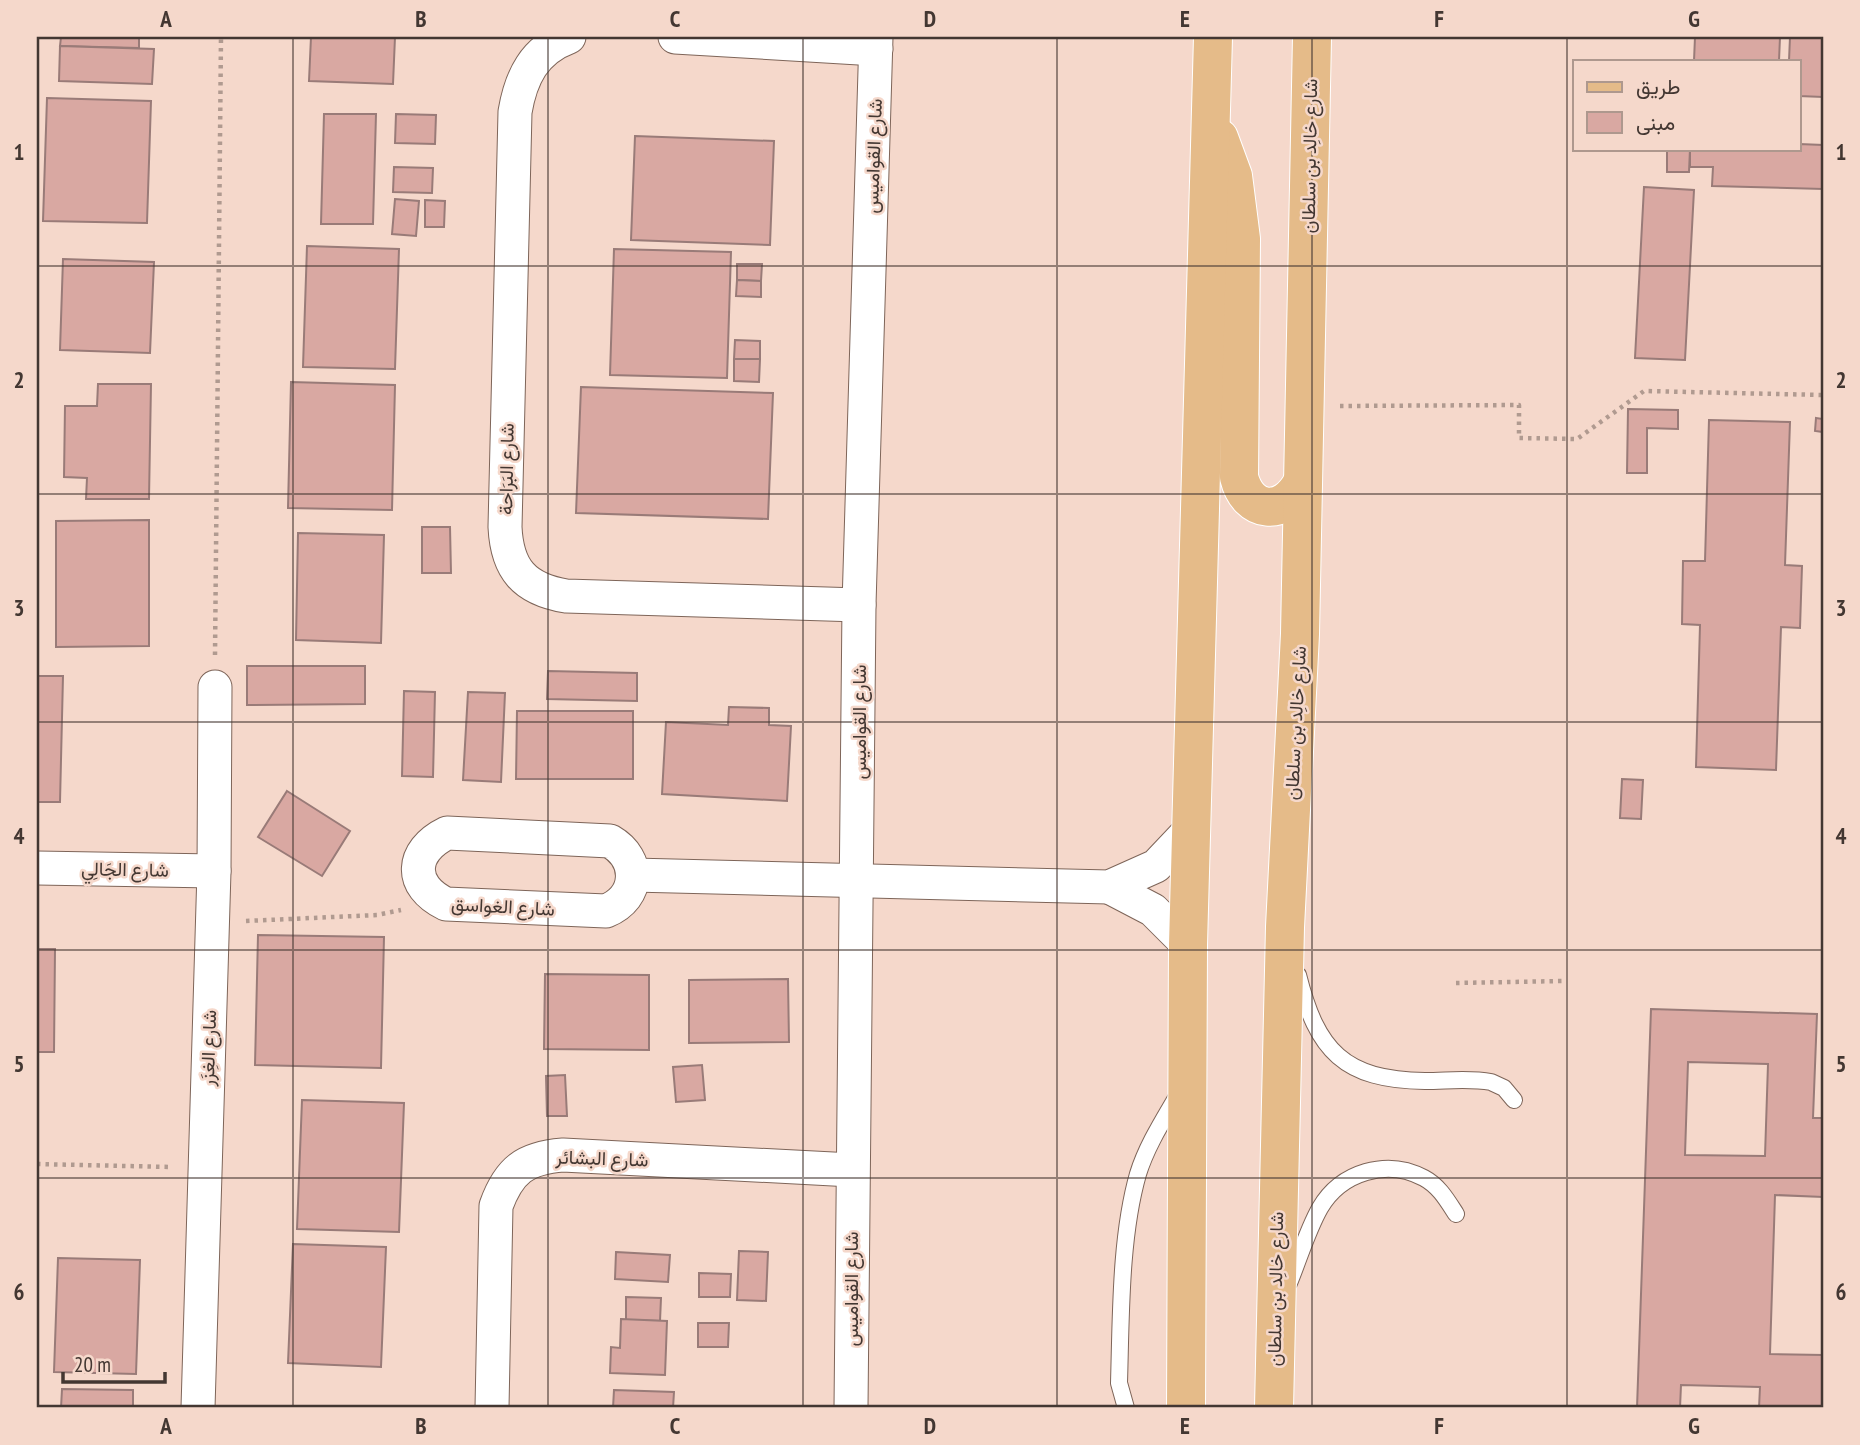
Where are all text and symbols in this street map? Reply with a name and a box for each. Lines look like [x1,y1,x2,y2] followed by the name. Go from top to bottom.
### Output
[159,4,172,33] text: A
[415,4,427,33] text: B
[670,4,681,33] text: C
[924,4,936,33] text: D
[1180,4,1190,33] text: E
[1434,4,1444,33] text: F
[1688,4,1700,33] text: G
[1573,60,1800,150] legend
[1636,73,1681,100] text: طريق
[1296,79,1323,233] street label: شارع خالِد بن سلطان
[859,98,888,214] street label: شارع القواميس
[1636,109,1675,136] text: مبنى
[14,137,25,166] text: 1
[1836,137,1847,166] text: 1
[14,365,25,394] text: 2
[1836,365,1847,394] text: 2
[493,423,520,515] street label: شارع البَرَاحة
[14,593,25,622] text: 3
[1836,593,1847,622] text: 3
[1279,645,1312,801] street label: شارع خالِد بن سلطان
[847,665,872,779] street label: شارع القواميس
[14,821,25,850] text: 4
[1836,821,1847,850] text: 4
[81,856,169,886] street label: شارع الجَالِي
[450,891,556,922] street label: شارع الغواسق
[195,1009,222,1088] street label: شارع الغِزَر
[14,1049,25,1078] text: 5
[1836,1049,1847,1078] text: 5
[554,1144,649,1173] street label: شارع البشائر
[1262,1212,1289,1366] street label: شارع خالِد بن سلطان
[839,1232,864,1346] street label: شارع القواميس
[14,1277,25,1306] text: 6
[1836,1277,1847,1306] text: 6
[63,1340,164,1384] scale bar
[74,1351,111,1378] text: 20 m
[159,1411,172,1440] text: A
[415,1411,427,1440] text: B
[670,1411,681,1440] text: C
[924,1411,936,1440] text: D
[1180,1411,1190,1440] text: E
[1434,1411,1444,1440] text: F
[1688,1411,1700,1440] text: G

